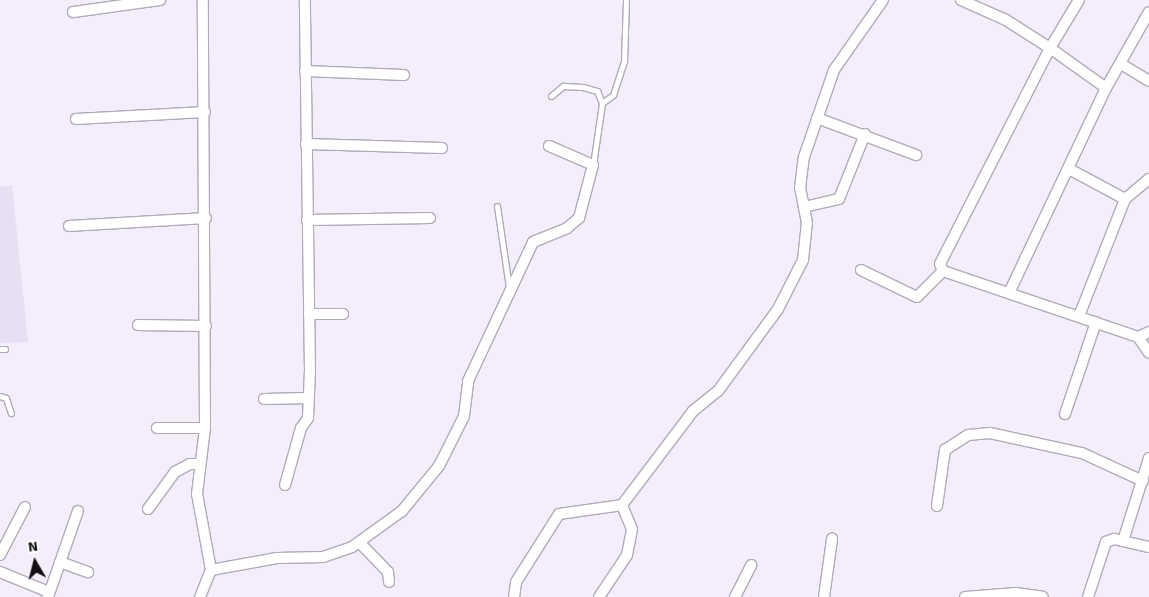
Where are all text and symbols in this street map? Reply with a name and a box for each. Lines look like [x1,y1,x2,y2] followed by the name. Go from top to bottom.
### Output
[10,537,60,587] north arrow
[27,538,39,556] text: N

